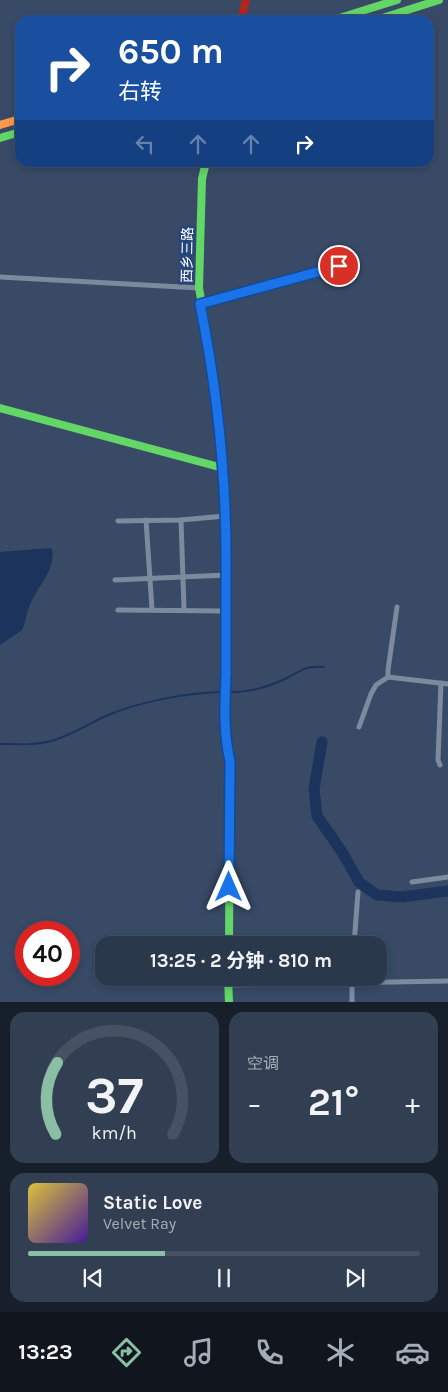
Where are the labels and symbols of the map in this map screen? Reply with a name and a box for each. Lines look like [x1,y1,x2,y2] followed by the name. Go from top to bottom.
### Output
[179,227,196,283] street label: 西乡三路
[318,245,360,287] pin
[202,860,254,912] position arrow
[15,921,80,986] speed limit sign: 40

